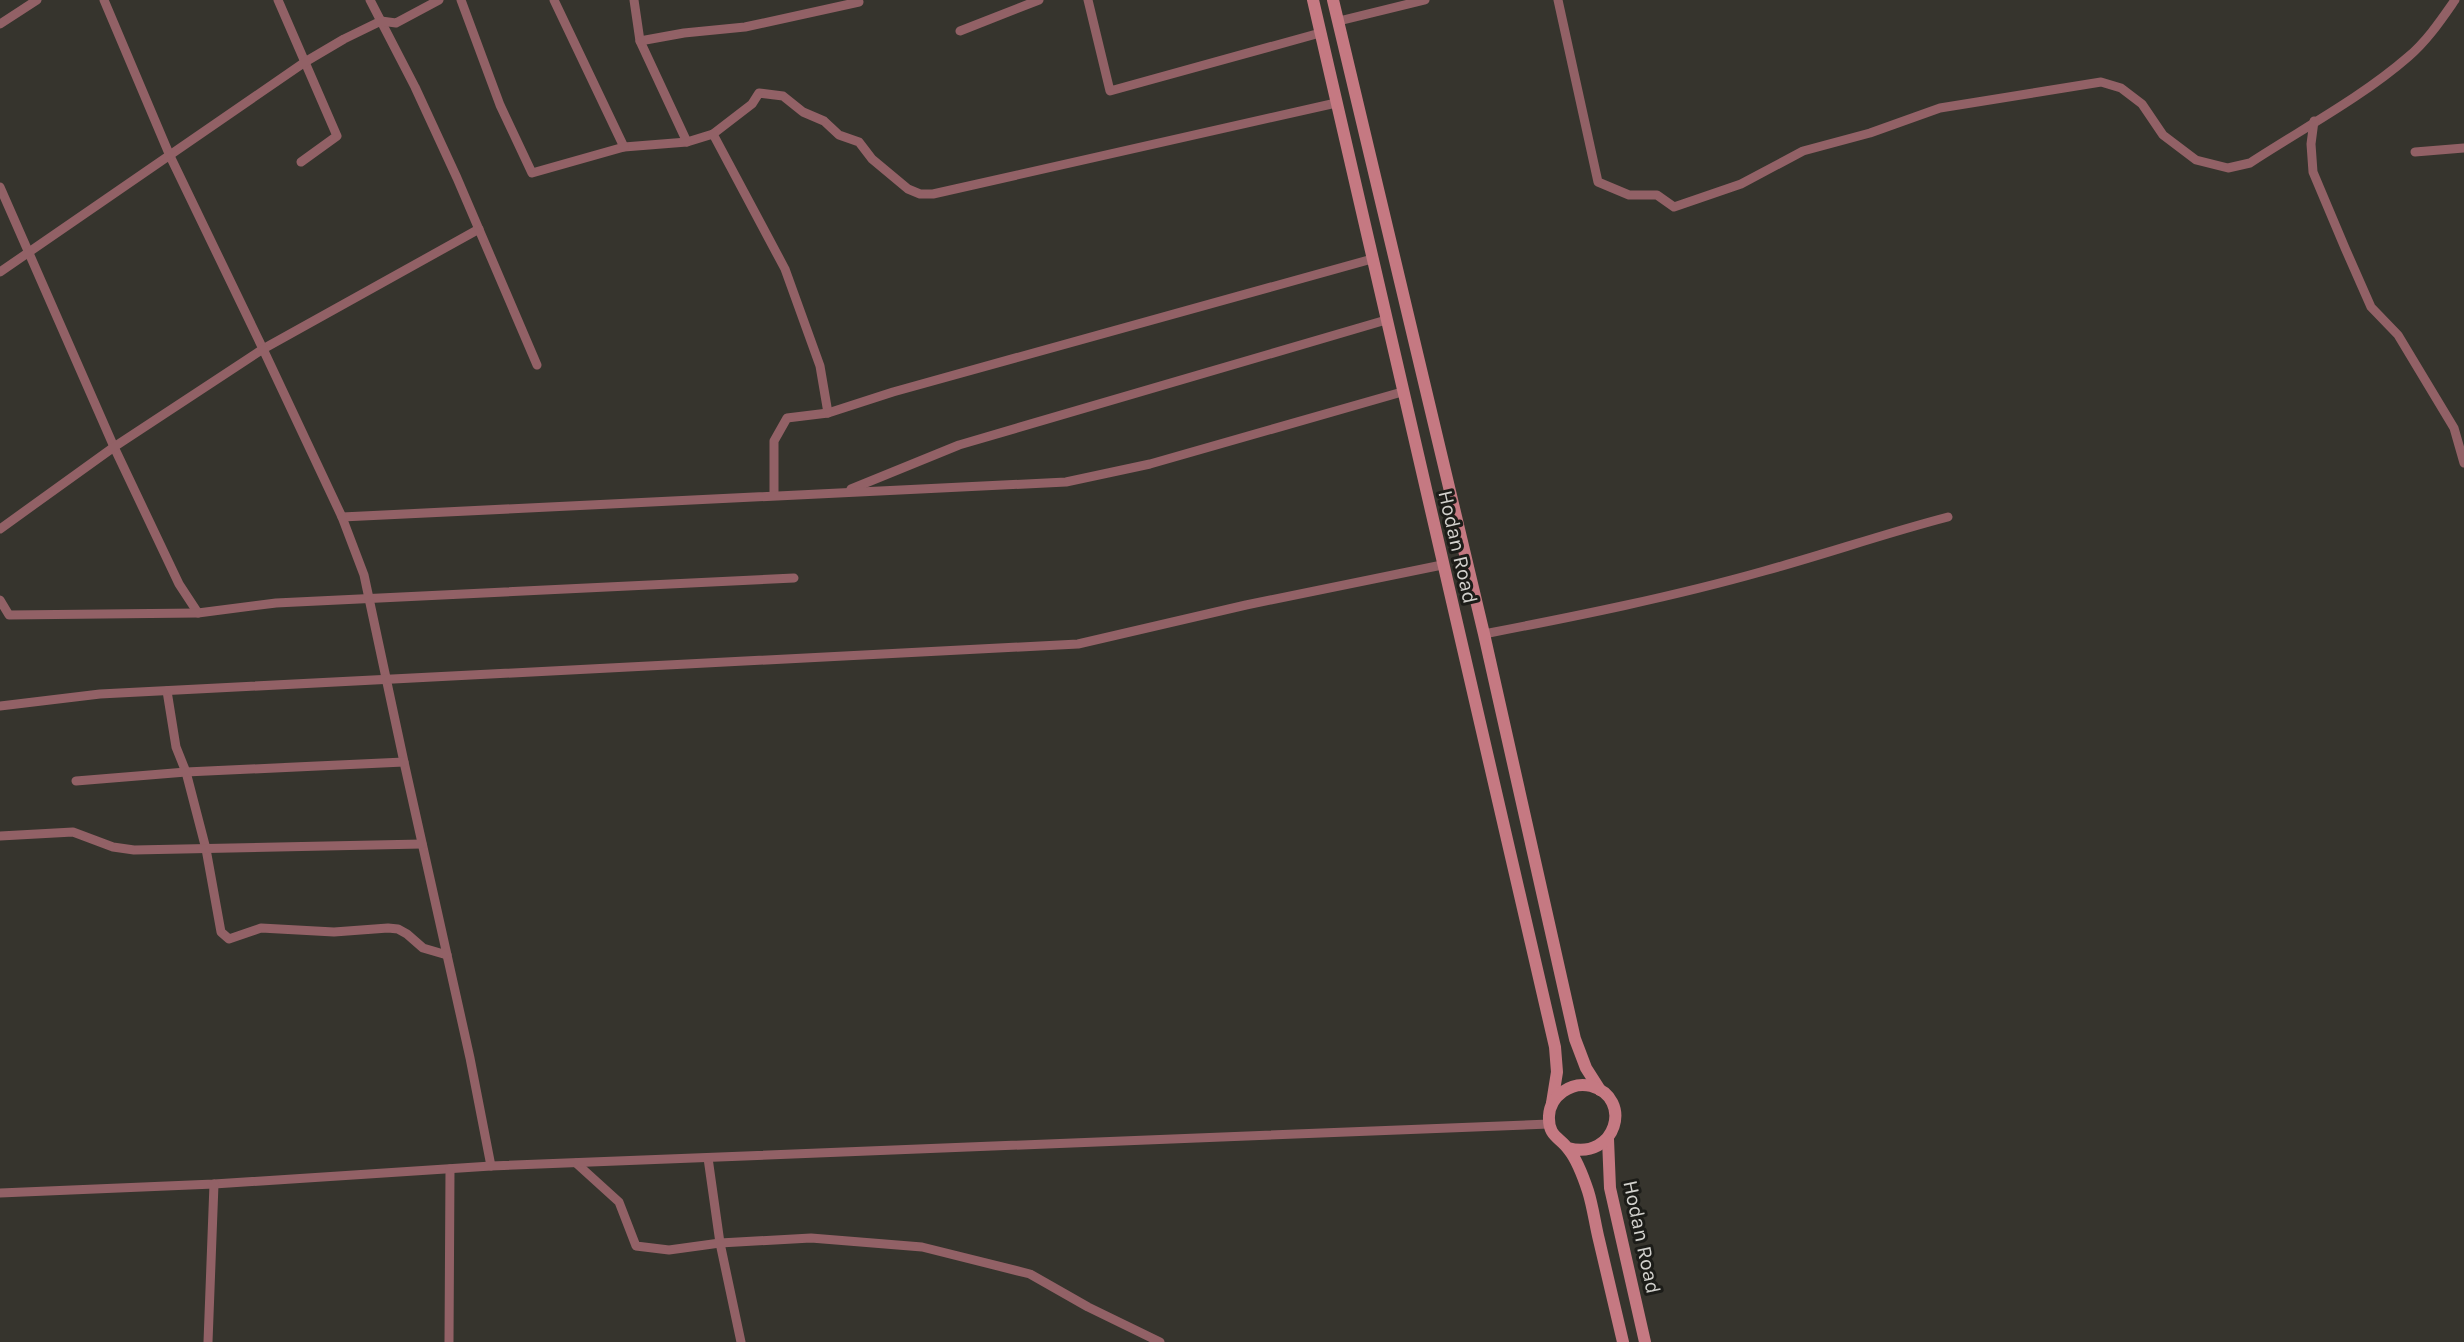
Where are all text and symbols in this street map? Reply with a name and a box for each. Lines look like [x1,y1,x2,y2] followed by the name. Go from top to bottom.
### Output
[1433,488,1483,606] street label: Hodan Road
[1618,1178,1666,1296] street label: Hodan Road

